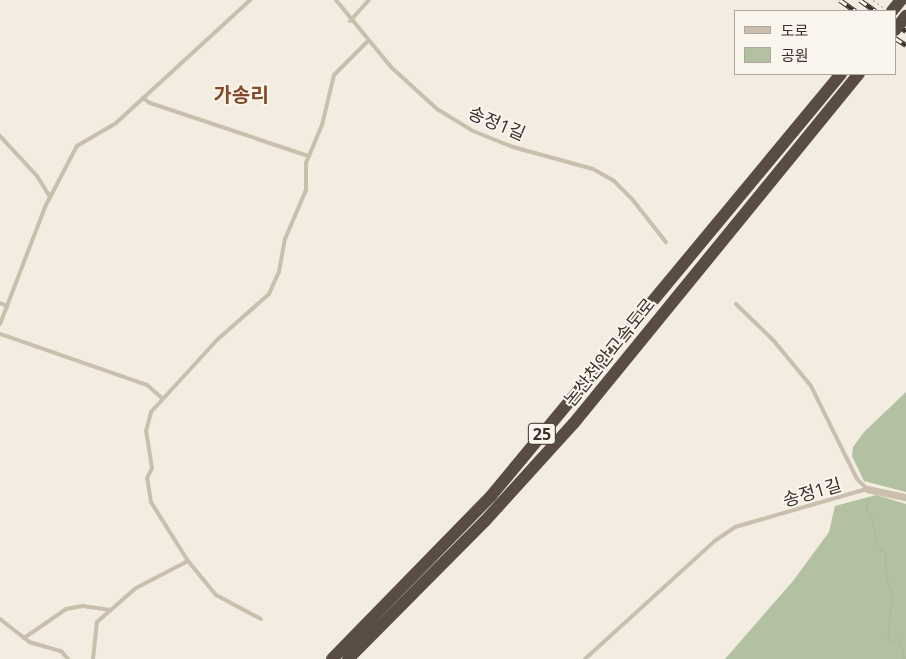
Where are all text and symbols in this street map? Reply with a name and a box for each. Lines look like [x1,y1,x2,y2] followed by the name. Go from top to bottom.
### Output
[734,10,896,75] legend
[781,20,809,40] text: 도로
[781,45,809,65] text: 공원
[213,82,269,106] district label: 가송리
[465,101,529,145] street label: 송정1길
[559,294,659,410] street label: 논산천안고속도로
[527,420,557,448] road number: 25
[780,473,844,511] street label: 송정1길

